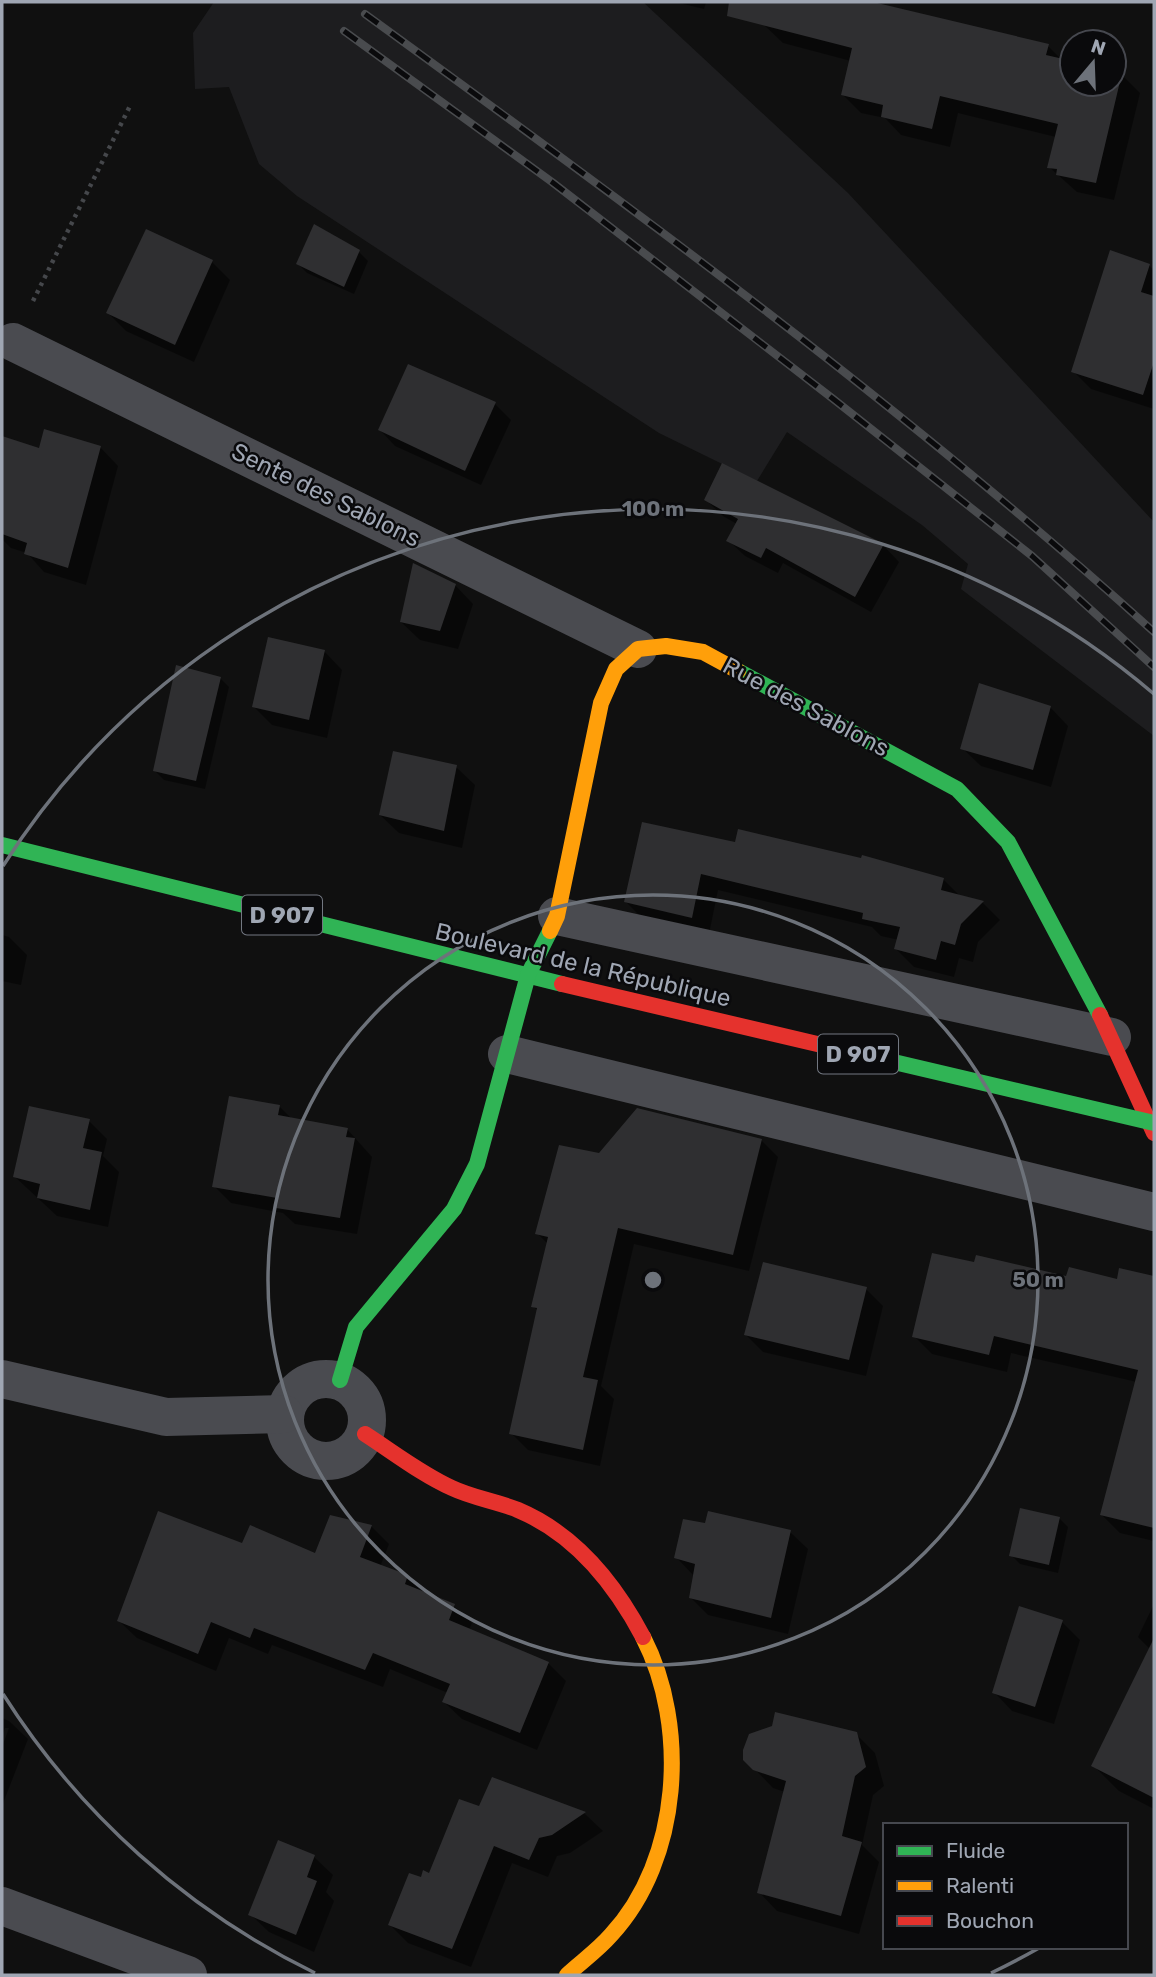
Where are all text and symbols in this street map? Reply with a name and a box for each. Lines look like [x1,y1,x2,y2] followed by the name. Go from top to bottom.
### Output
[1058,28,1128,98] north arrow
[1088,34,1109,60] text: N
[227,437,425,553] street label: Sente des Sablons
[622,496,684,521] text: 100 m
[718,651,894,763] street label: Rue des Sablons
[242,896,322,934] road number: D 907
[432,917,734,1013] street label: Boulevard de la République
[818,1035,898,1074] road number: D 907
[1012,1267,1064,1292] text: 50 m
[641,1268,665,1292] centre of rings
[883,1823,1128,1949] legend
[946,1838,1005,1863] text: Fluide
[946,1873,1014,1898] text: Ralenti
[946,1908,1034,1933] text: Bouchon

